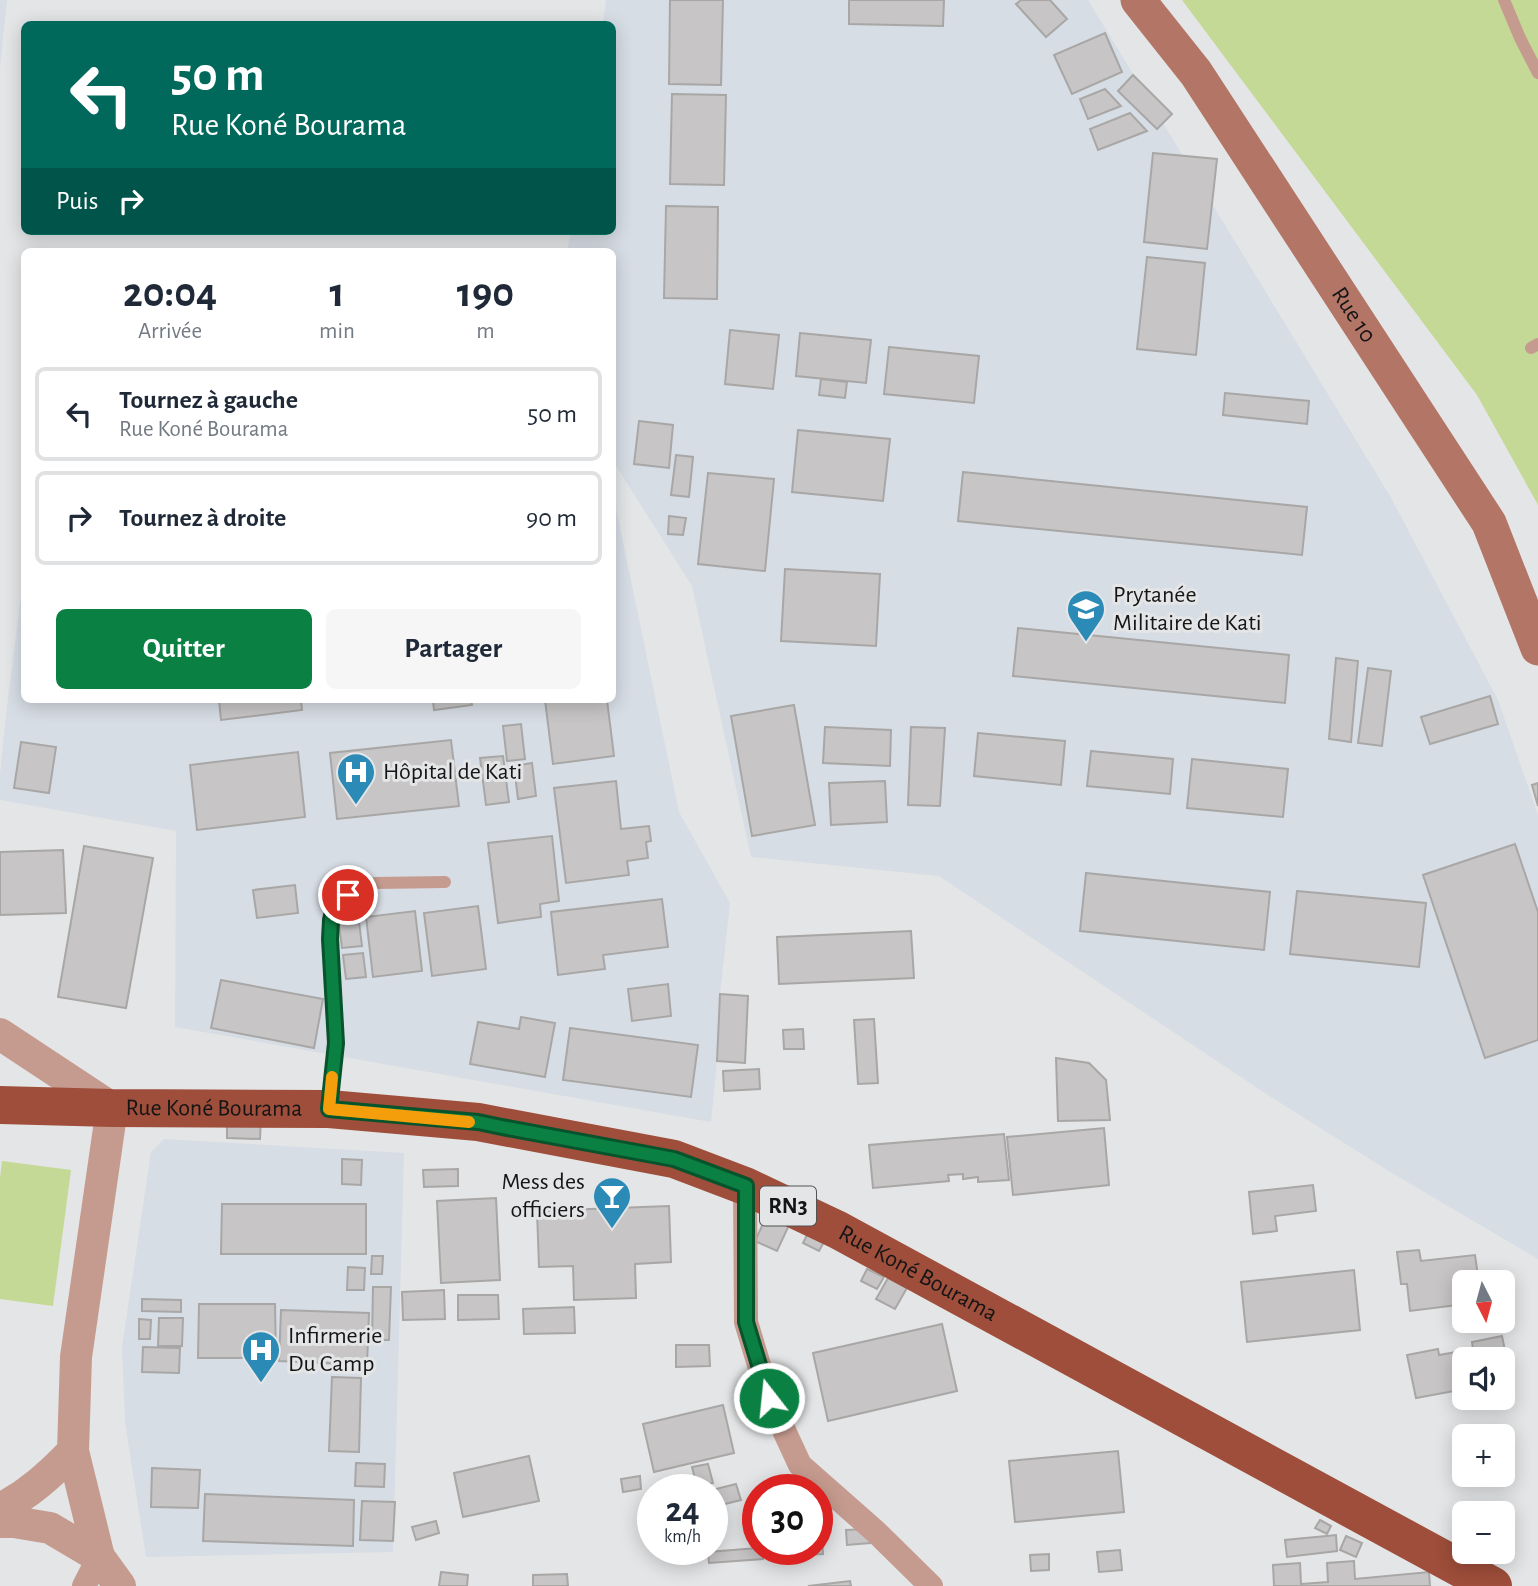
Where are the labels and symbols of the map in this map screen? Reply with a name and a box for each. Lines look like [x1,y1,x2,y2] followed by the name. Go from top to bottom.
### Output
[1327,283,1380,347] street label: Rue 10
[1113,583,1262,635] place label: Prytanée Militaire de Kati
[1065,588,1107,643] school or university icon: Prytanée Militaire de Kati
[335,751,377,806] hospital icon: Hôpital de Kati
[383,760,522,784] place label: Hôpital de Kati
[318,865,378,925] pin
[126,1096,302,1121] street label: Rue Koné Bourama
[501,1170,585,1222] place label: Mess des officiers
[591,1175,633,1230] bar icon: Mess des officiers
[760,1186,816,1226] road number: RN3
[835,1221,1001,1326] street label: Rue Koné Bourama
[1452,1270,1516,1334] north arrow
[288,1324,382,1376] place label: Infirmerie Du Camp
[240,1329,282,1384] hospital icon: Infirmerie Du Camp
[732,1361,806,1435] position arrow
[742,1474,833,1565] speed limit sign: 30

